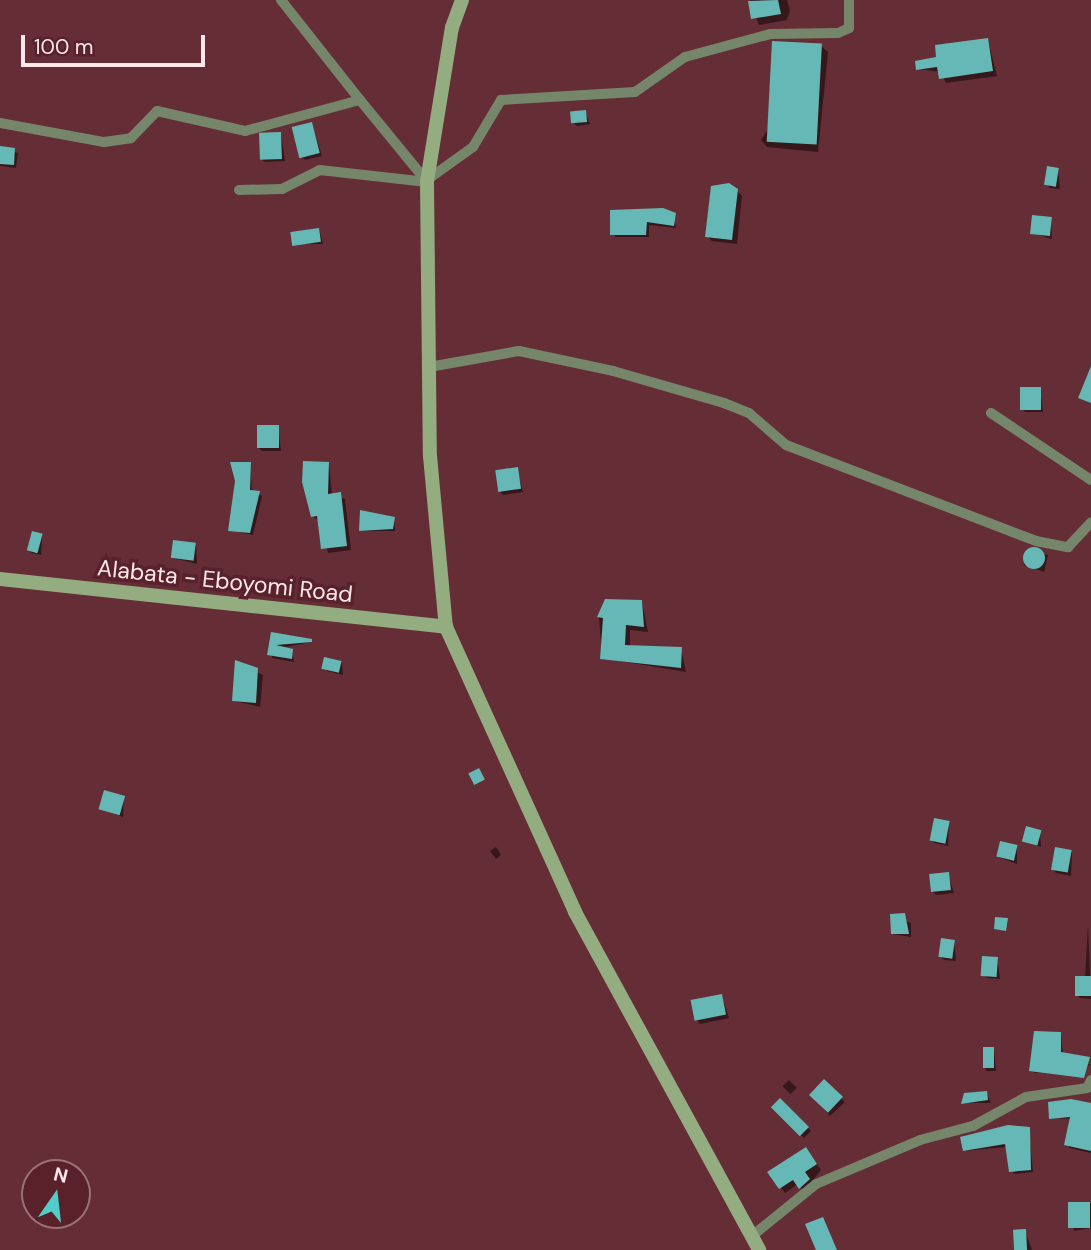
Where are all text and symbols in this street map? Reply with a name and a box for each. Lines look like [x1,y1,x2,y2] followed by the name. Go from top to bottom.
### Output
[24,21,208,65] scale bar
[34,33,94,61] text: 100 m
[96,554,354,608] street label: Alabata - Eboyomi Road
[21,1159,91,1229] north arrow
[51,1161,70,1189] text: N

